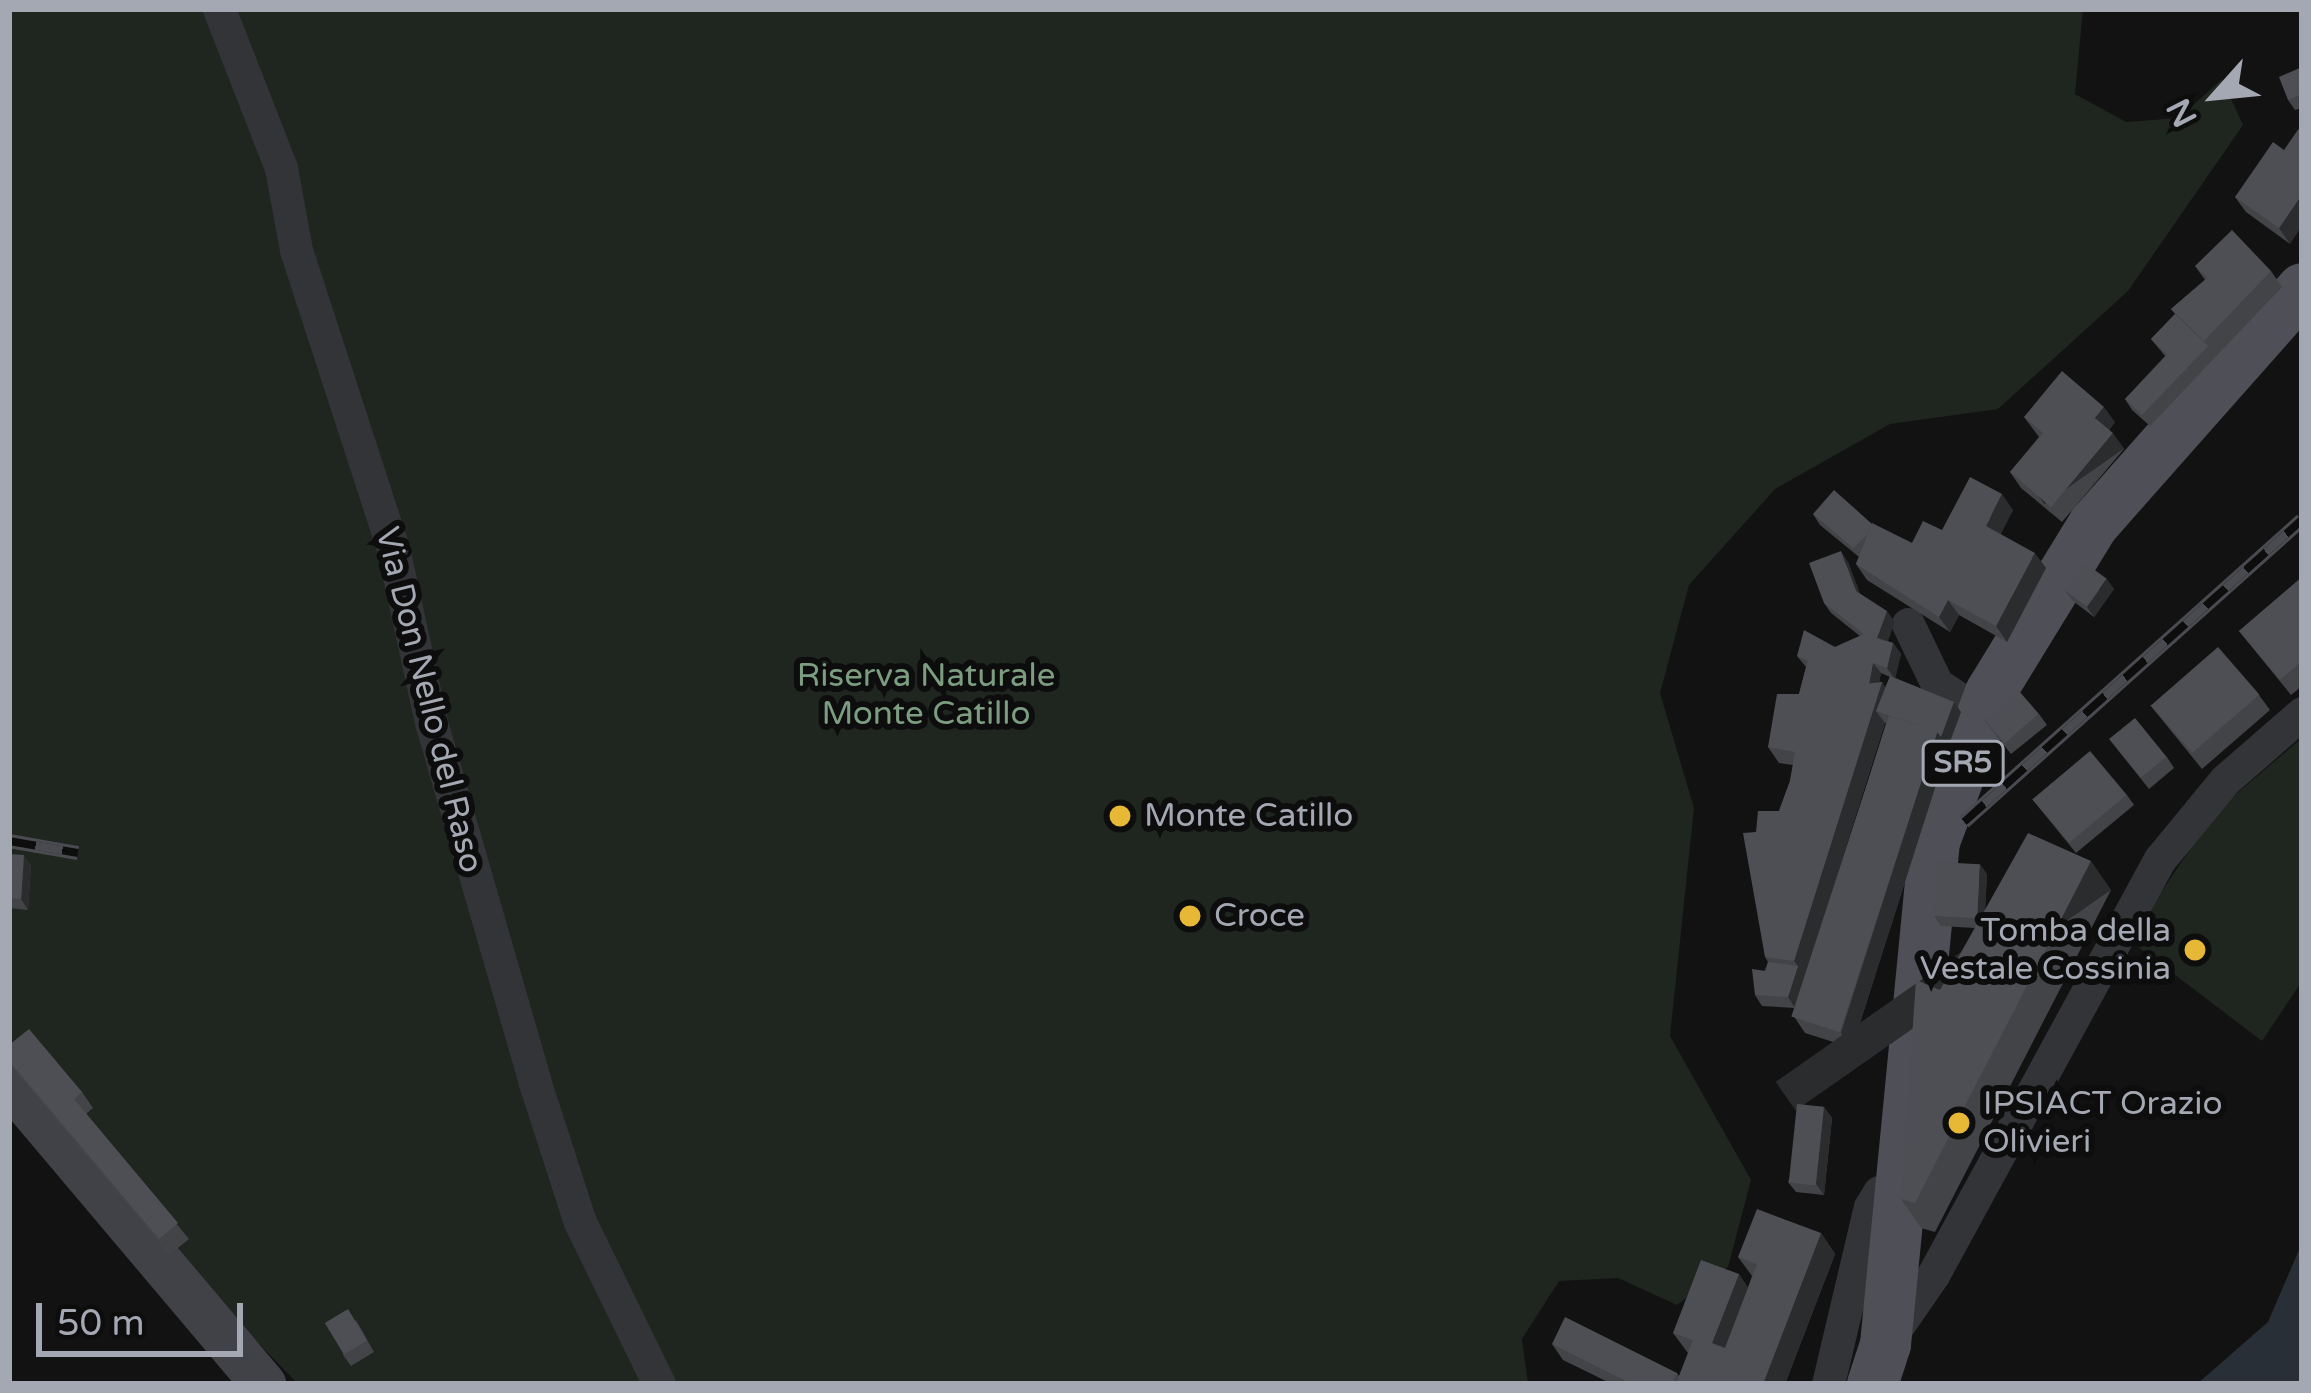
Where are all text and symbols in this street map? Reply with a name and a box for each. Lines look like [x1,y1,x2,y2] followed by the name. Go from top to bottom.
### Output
[2155,36,2275,156] north arrow
[2159,92,2206,133] text: N
[367,523,491,877] street label: Via Don Nello del Raso
[797,656,1055,734] park label: Riserva Naturale Monte Catillo
[1921,739,2005,787] road number: SR5
[1144,796,1353,836] place label: Monte Catillo
[1107,803,1133,829] marker: Monte Catillo
[1214,896,1305,936] place label: Croce
[1177,903,1203,929] marker: Croce
[1920,911,2171,989] place label: Tomba della Vestale Cossinia
[2182,937,2208,963] marker: Tomba della Vestale Cossinia
[1983,1084,2222,1162] place label: IPSIACT Orazio Olivieri
[1946,1110,1972,1136] marker: IPSIACT Orazio Olivieri
[42,1279,249,1353] scale bar
[57,1302,145,1345] text: 50 m

